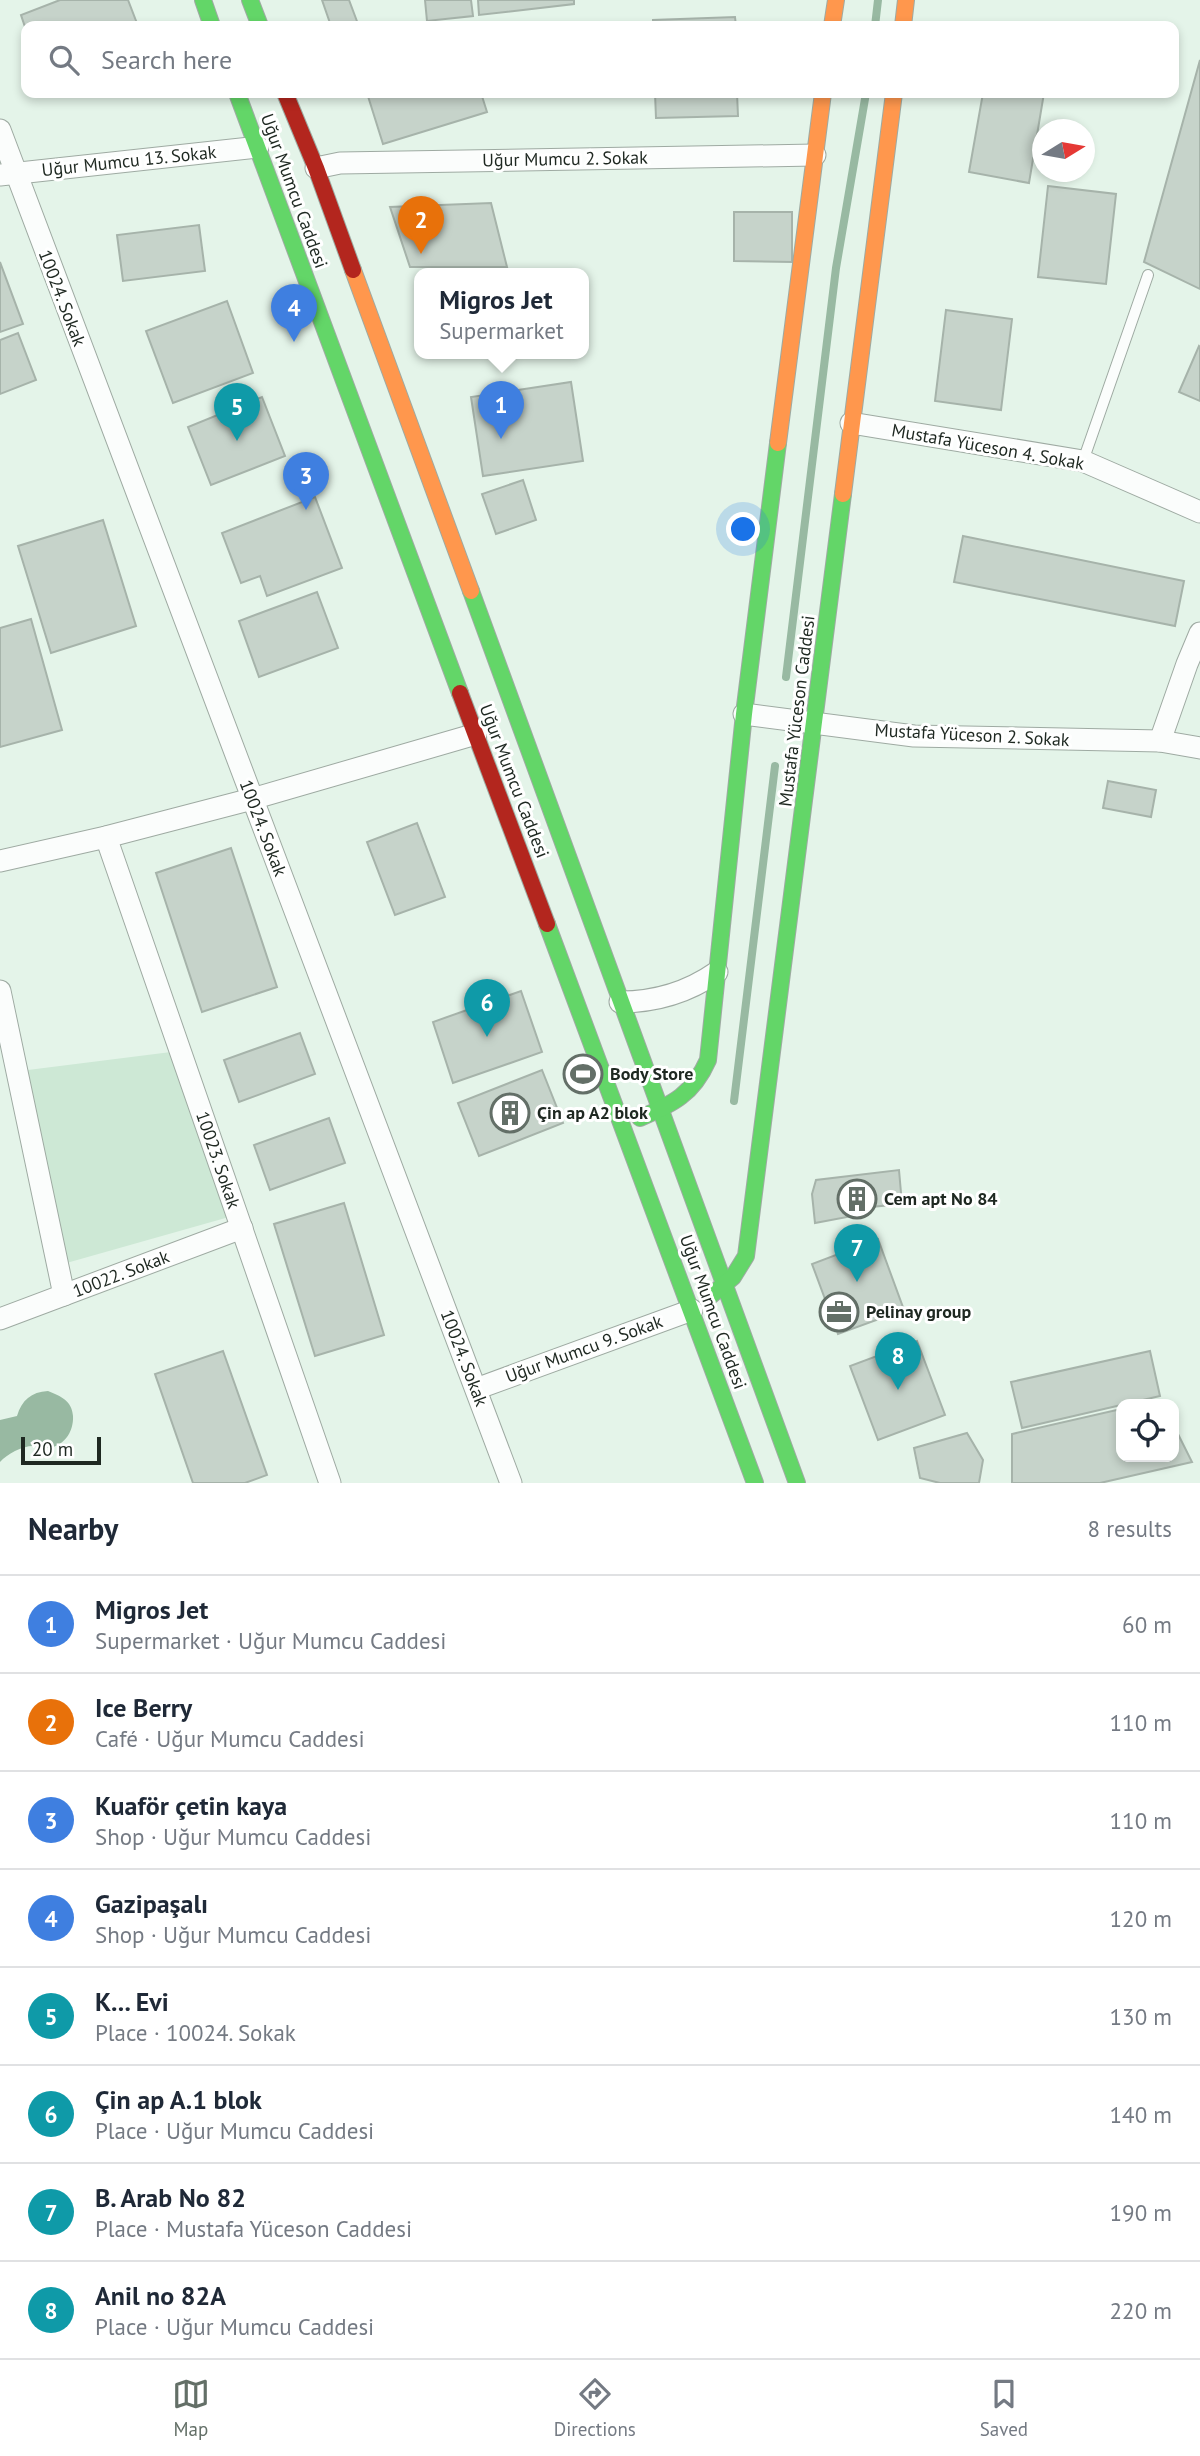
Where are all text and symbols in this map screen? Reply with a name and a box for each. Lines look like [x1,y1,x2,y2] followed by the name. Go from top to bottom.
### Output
[21,21,1179,98] search box
[45,41,83,79] icon: search
[101,43,232,76] text: Search here
[256,110,333,271] street label: Uğur Mumcu Caddesi
[1032,119,1095,182] north arrow
[40,140,218,181] street label: Uğur Mumcu 13. Sokak
[482,146,648,171] street label: Uğur Mumcu 2. Sokak
[398,196,444,254] pin: 2
[34,246,92,350] street label: 10024. Sokak
[414,268,589,359] popup
[439,283,553,316] text: Migros Jet
[271,284,317,342] pin: 4
[439,316,564,345] text: Supermarket
[478,381,524,439] pin: 1
[214,383,260,441] pin: 5
[890,418,1087,475] street label: Mustafa Yüceson 4. Sokak
[283,452,329,510] pin: 3
[726,512,760,546] your location
[773,614,820,808] street label: Mustafa Yüceson Caddesi
[475,701,554,861] street label: Uğur Mumcu Caddesi
[874,718,1071,751] street label: Mustafa Yüceson 2. Sokak
[235,776,293,880] street label: 10024. Sokak
[464,979,510,1037] pin: 6
[562,1053,604,1095] sports icon: Body Store
[610,1062,693,1085] place label: Body Store
[489,1092,531,1134] building icon: Çin ap A2 blok
[537,1101,648,1124] place label: Çin ap A2 blok
[191,1108,246,1212] street label: 10023. Sokak
[836,1178,878,1220] building icon: Cem apt No 84
[884,1187,998,1210] place label: Cem apt No 84
[834,1224,880,1282] pin: 7
[675,1231,752,1392] street label: Uğur Mumcu Caddesi
[69,1244,173,1302] street label: 10022. Sokak
[818,1291,860,1333] office icon: Pelinay group
[866,1300,971,1323] place label: Pelinay group
[436,1306,494,1410] street label: 10024. Sokak
[502,1309,666,1388] street label: Uğur Mumcu 9. Sokak
[875,1332,921,1390] pin: 8
[1116,1399,1179,1462] map controls
[1116,1399,1179,1462] button: locate
[21,1434,102,1466] scale bar
[32,1437,73,1461] text: 20 m
[28,1509,118,1548] text: Nearby
[1088,1514,1172,1543] text: 8 results
[95,1593,208,1626] text: Migros Jet
[44,1610,58,1639] text: 1
[1122,1610,1172,1639] text: 60 m
[95,1626,446,1655] text: Supermarket · Uğur Mumcu Caddesi
[95,1691,192,1724] text: Ice Berry
[44,1708,58,1737] text: 2
[1110,1708,1172,1737] text: 110 m
[95,1724,365,1753] text: Café · Uğur Mumcu Caddesi
[95,1789,287,1822] text: Kuaför çetin kaya
[44,1806,58,1835] text: 3
[1110,1806,1172,1835] text: 110 m
[95,1822,371,1851] text: Shop · Uğur Mumcu Caddesi
[95,1887,208,1920] text: Gazipaşalı
[44,1904,58,1933] text: 4
[1110,1904,1172,1933] text: 120 m
[95,1920,371,1949] text: Shop · Uğur Mumcu Caddesi
[95,1985,169,2018] text: K... Evi
[44,2002,58,2031] text: 5
[1110,2002,1172,2031] text: 130 m
[95,2018,296,2047] text: Place · 10024. Sokak
[95,2083,262,2116] text: Çin ap A.1 blok
[44,2100,58,2129] text: 6
[1110,2100,1172,2129] text: 140 m
[95,2116,374,2145] text: Place · Uğur Mumcu Caddesi
[95,2181,246,2214] text: B. Arab No 82
[44,2198,58,2227] text: 7
[1110,2198,1172,2227] text: 190 m
[95,2214,412,2243] text: Place · Mustafa Yüceson Caddesi
[95,2279,226,2312] text: Anil no 82A
[44,2296,58,2325] text: 8
[1110,2296,1172,2325] text: 220 m
[95,2312,374,2341] text: Place · Uğur Mumcu Caddesi
[172,2375,210,2441] tab: Map
[554,2375,636,2441] tab: Directions
[980,2375,1028,2441] tab: Saved

